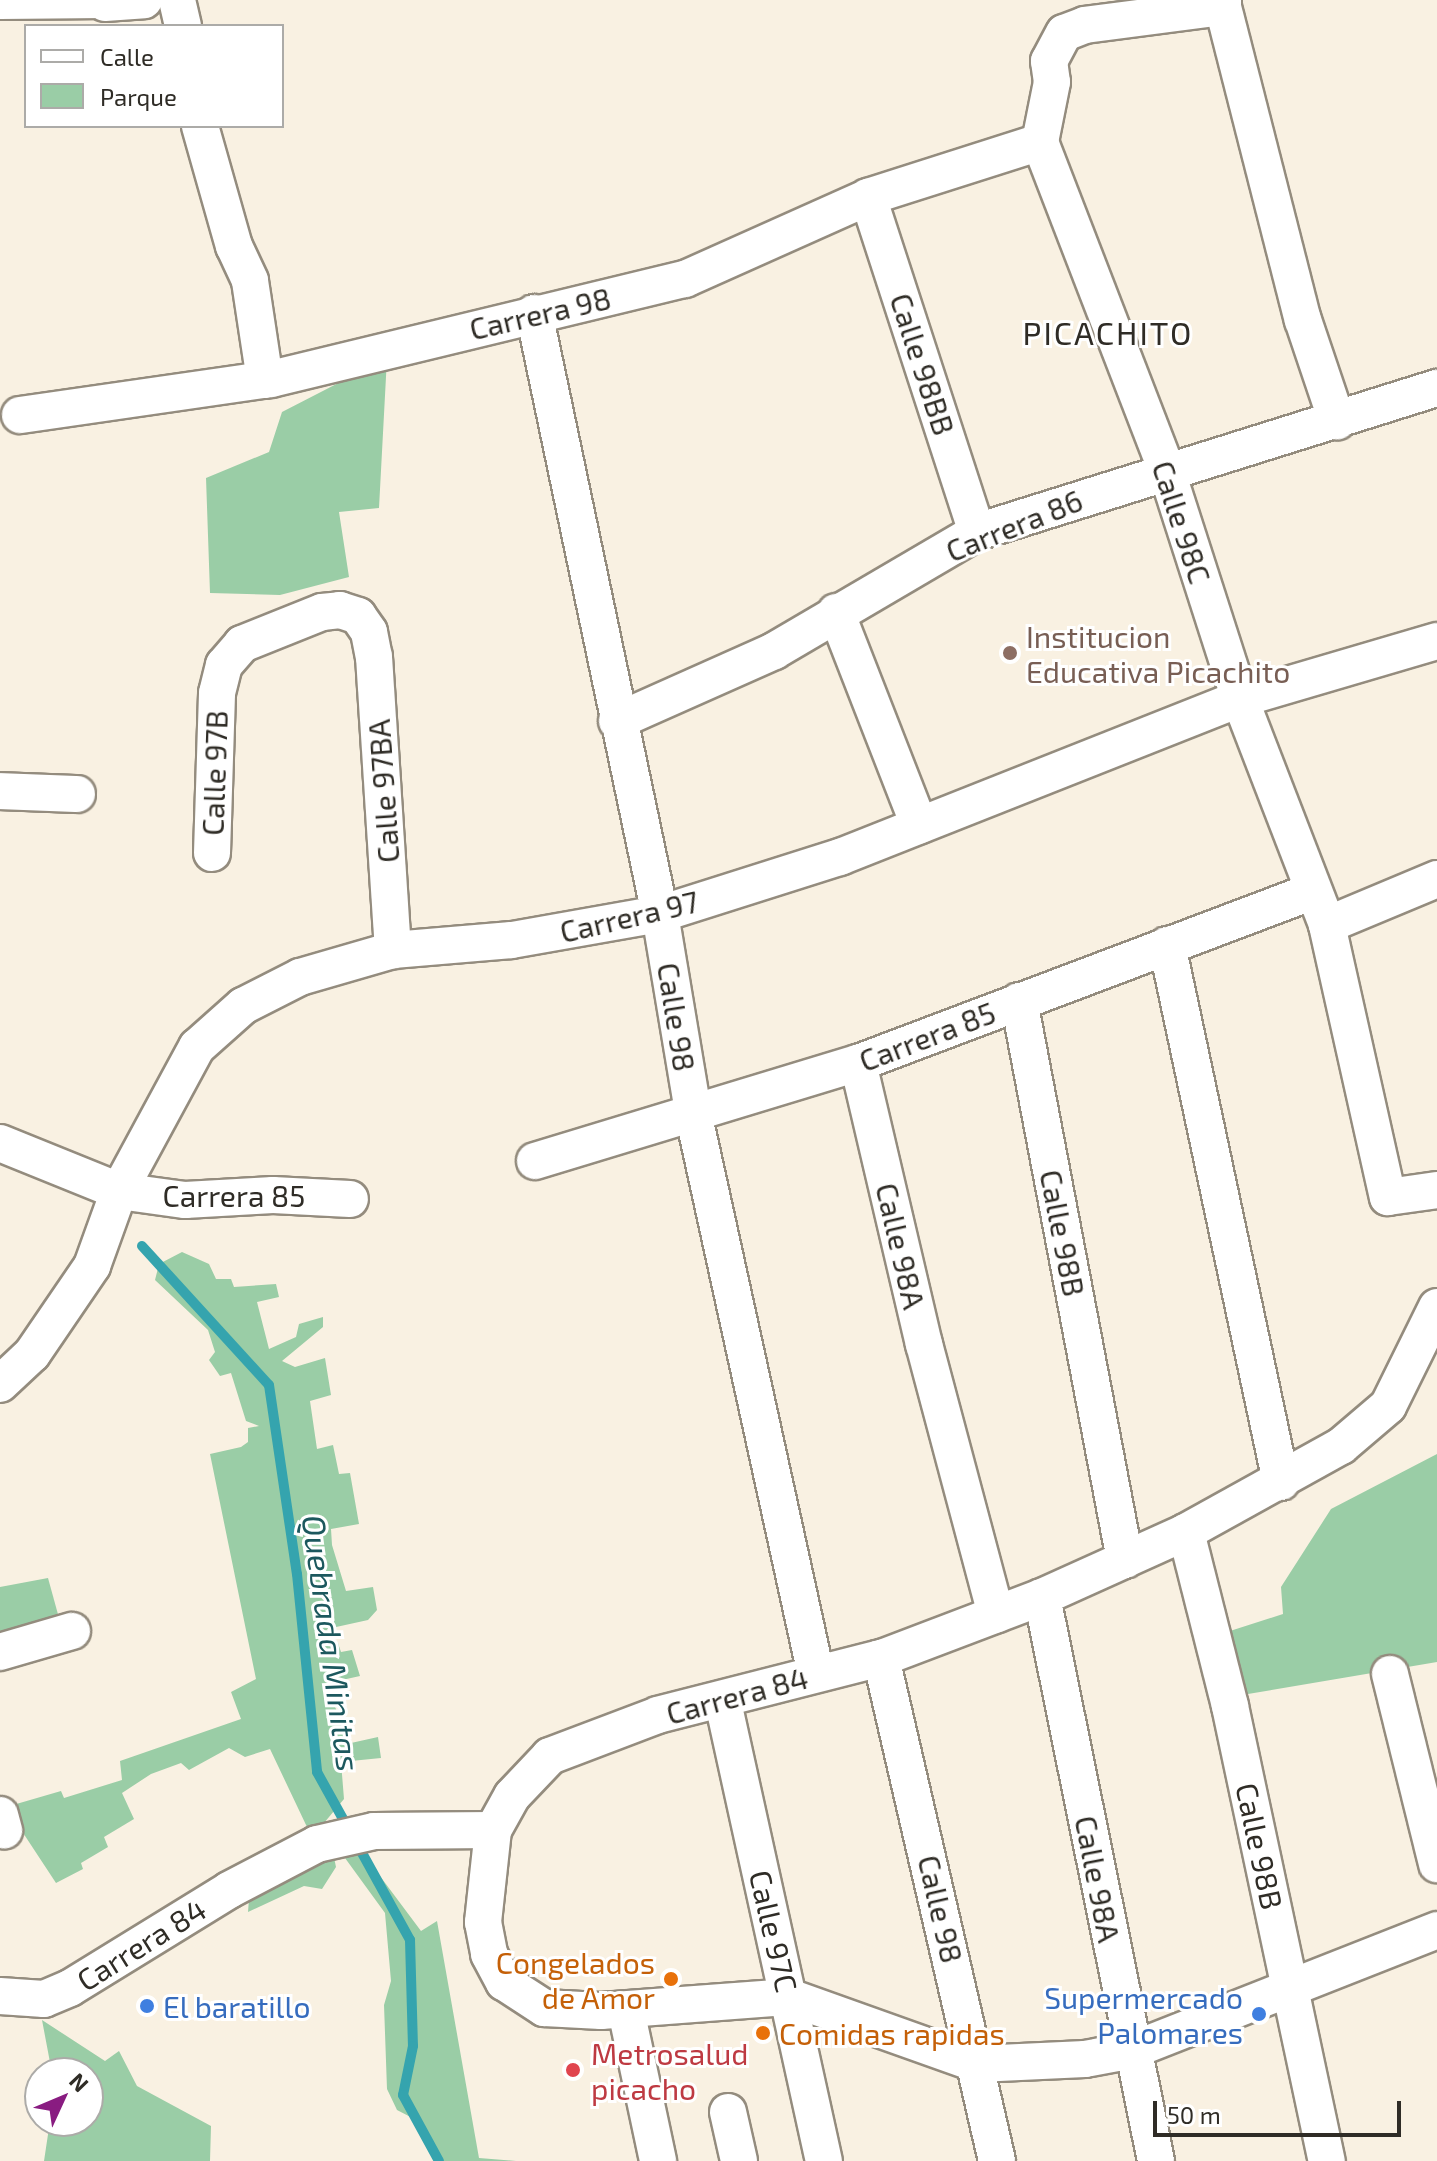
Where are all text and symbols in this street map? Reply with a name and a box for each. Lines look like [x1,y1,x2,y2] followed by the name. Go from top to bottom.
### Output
[24,24,284,128] legend
[100,42,154,71] text: Calle
[100,82,177,111] text: Parque
[466,279,614,347] street label: Carrera 98
[883,289,963,439] street label: Calle 98BB
[1023,313,1193,351] district label: PICACHITO
[1145,456,1219,588] street label: Calle 98C
[941,481,1087,569] street label: Carrera 86
[1026,618,1290,688] place label: Institucion Educativa Picachito
[1001,644,1019,662] marker: Institucion Educativa Picachito
[194,710,234,836] street label: Calle 97B
[360,718,406,864] street label: Calle 97BA
[556,883,702,949] street label: Carrera 97
[651,960,703,1074] street label: Calle 98
[854,994,1000,1078] street label: Carrera 85
[1033,1167,1093,1299] street label: Calle 98B
[163,1177,305,1213] street label: Carrera 85
[869,1179,933,1313] street label: Calle 98A
[295,1512,369,1774] water label: Quebrada Minitas
[662,1659,812,1731] street label: Carrera 84
[1229,1780,1291,1912] street label: Calle 98B
[1068,1813,1128,1945] street label: Calle 98A
[911,1852,971,1966] street label: Calle 98
[743,1867,805,1995] street label: Calle 97C
[70,1890,212,1998] street label: Carrera 84
[496,1944,655,2014] place label: Congelados de Amor
[662,1970,680,1988] marker: Congelados de Amor
[1044,1979,1243,2050] place label: Supermercado Palomares
[163,1988,311,2024] place label: El baratillo
[138,1997,156,2015] marker: El baratillo
[1250,2005,1268,2023] marker: Supermercado Palomares
[779,2015,1005,2051] place label: Comidas rapidas
[754,2024,772,2042] marker: Comidas rapidas
[591,2035,748,2106] place label: Metrosalud picacho
[24,2057,104,2137] north arrow
[562,2059,584,2081] marker: Metrosalud picacho
[65,2067,95,2096] text: N
[1157,2085,1405,2135] scale bar
[1167,2100,1221,2129] text: 50 m

